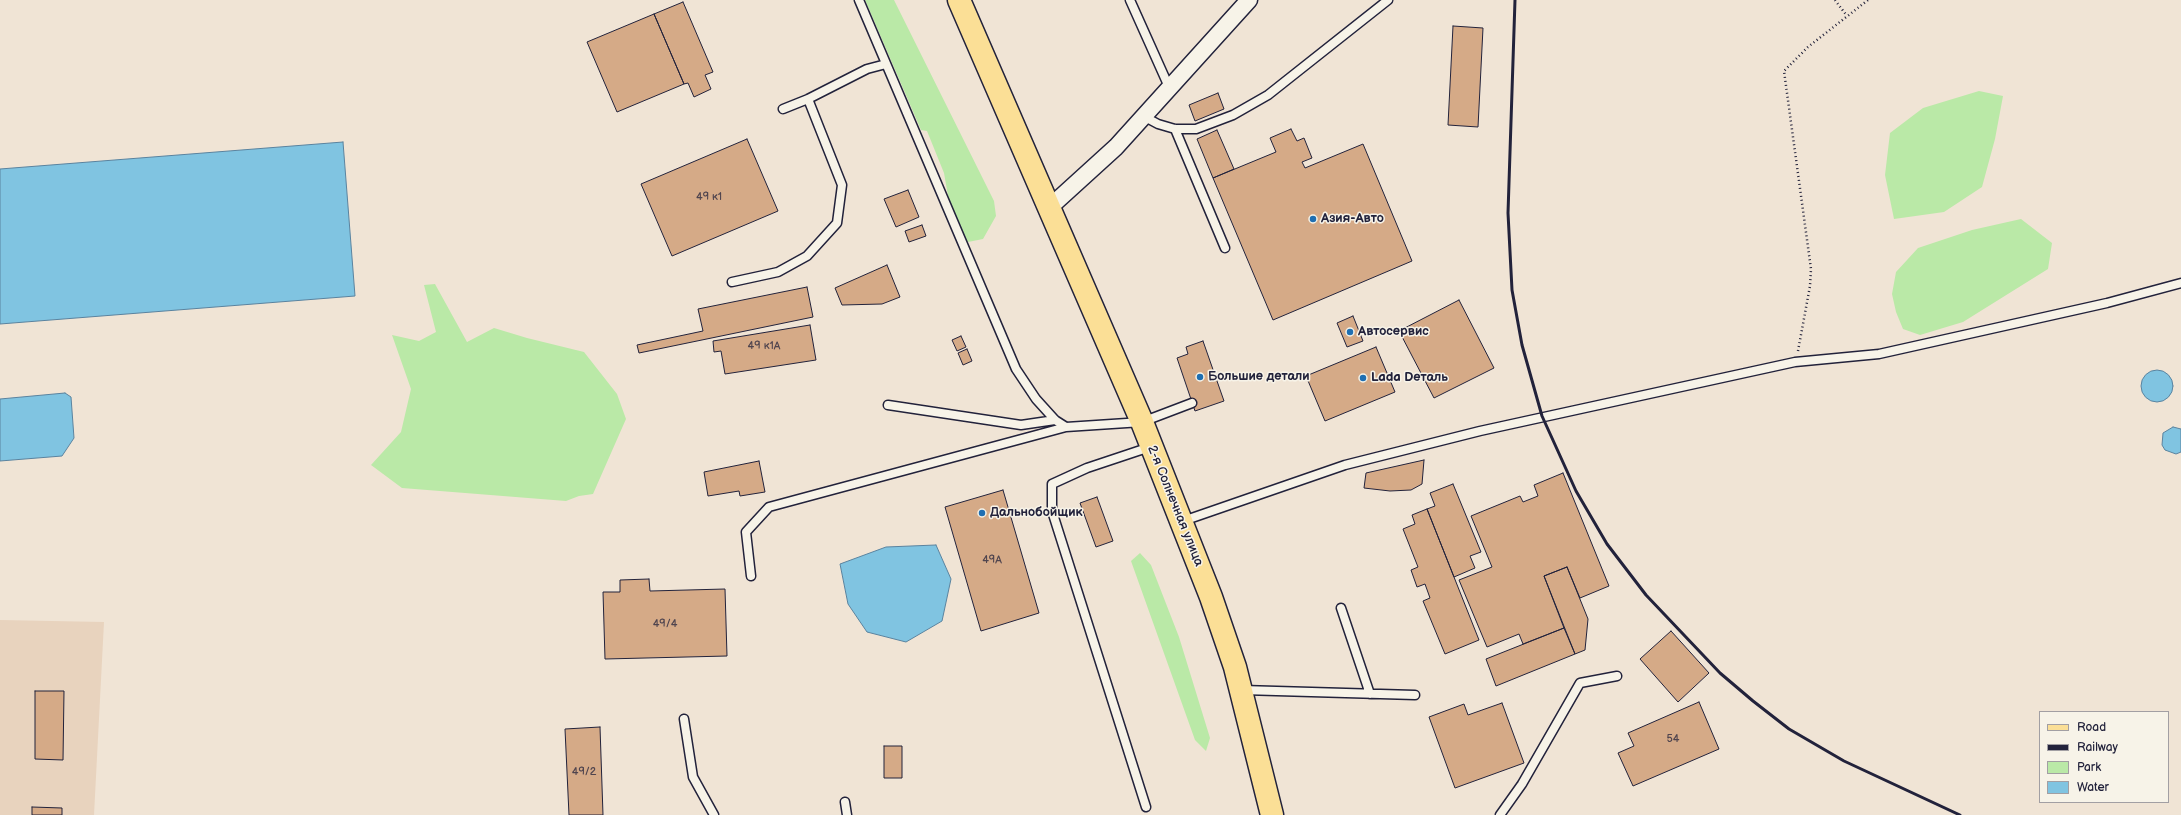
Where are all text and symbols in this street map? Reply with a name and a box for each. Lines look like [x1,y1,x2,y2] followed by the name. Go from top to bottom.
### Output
[696,190,722,204] house number: 49 к1
[1321,211,1384,227] place label: Азия-Авто
[1308,214,1318,224] marker: Азия-Авто
[1358,324,1429,340] place label: Автосервис
[1345,327,1355,337] marker: Автосервис
[748,339,780,353] house number: 49 к1А
[1208,369,1310,385] place label: Большие детали
[1371,370,1448,386] place label: Lada Dеталь
[1195,372,1205,382] marker: Большие детали
[1358,373,1368,383] marker: Lada Dеталь
[1144,443,1206,569] street label: 2-я Солнечная улица
[990,505,1083,521] place label: Дальнобойщик
[977,508,987,518] marker: Дальнобойщик
[982,553,1002,567] house number: 49А
[653,617,677,631] house number: 49/4
[2039,711,2169,803] legend
[2077,720,2106,735] text: Road
[1666,732,1680,746] house number: 54
[2077,740,2118,755] text: Railway
[2077,760,2101,775] text: Park
[572,765,596,779] house number: 49/2
[2077,780,2109,795] text: Water

